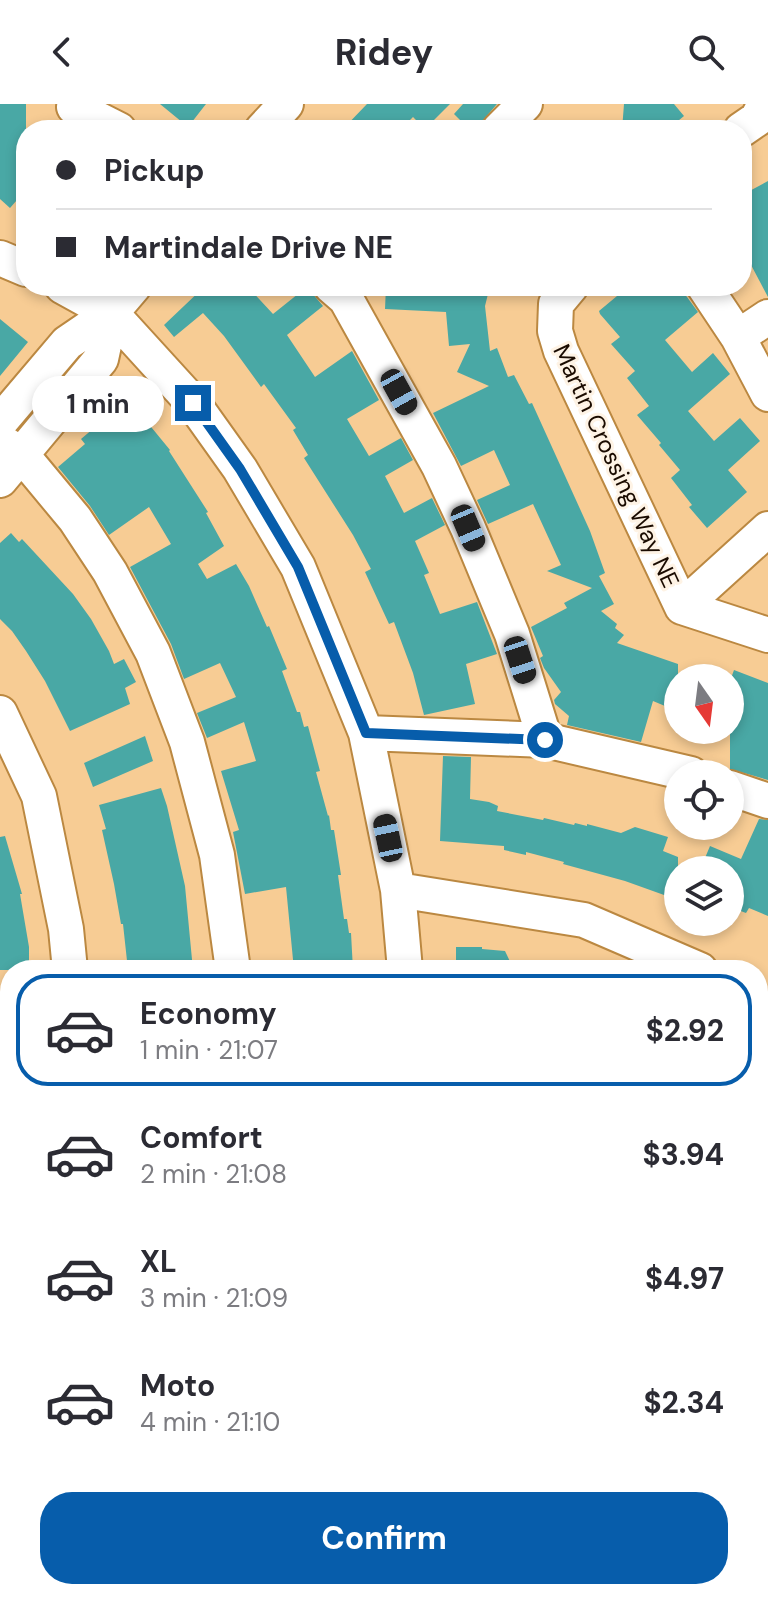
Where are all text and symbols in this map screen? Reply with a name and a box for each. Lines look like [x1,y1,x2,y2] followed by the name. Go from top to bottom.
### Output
[335,29,433,76] text: Ridey
[40,30,84,74] icon: back
[684,30,728,74] icon: search
[104,151,204,190] text: Pickup
[104,228,393,267] text: Martindale Drive NE
[546,339,687,593] street label: Martin Crossing Way NE
[377,365,421,419] car
[33,375,165,431] callout: 1 min
[175,385,211,421] route end
[66,387,130,421] text: 1 min
[448,501,488,555] car
[501,633,539,687] car
[664,664,744,744] north arrow
[664,664,744,936] map controls
[527,722,563,758] route start
[664,760,744,840] button: locate
[371,812,405,864] car
[664,856,744,936] button: layers
[44,994,116,1066] icon: car
[140,994,277,1033] text: Economy
[646,1011,724,1050] text: $2.92
[140,1033,278,1067] text: 1 min · 21:07
[44,1118,116,1190] icon: car
[140,1118,263,1157] text: Comfort
[643,1135,724,1174] text: $3.94
[140,1157,287,1191] text: 2 min · 21:08
[44,1242,116,1314] icon: car
[140,1242,177,1281] text: XL
[645,1259,724,1298] text: $4.97
[140,1281,288,1315] text: 3 min · 21:09
[44,1366,116,1438] icon: car
[140,1366,215,1405] text: Moto
[643,1383,724,1422] text: $2.34
[140,1405,280,1439] text: 4 min · 21:10
[40,1492,728,1584] button: Confirm

